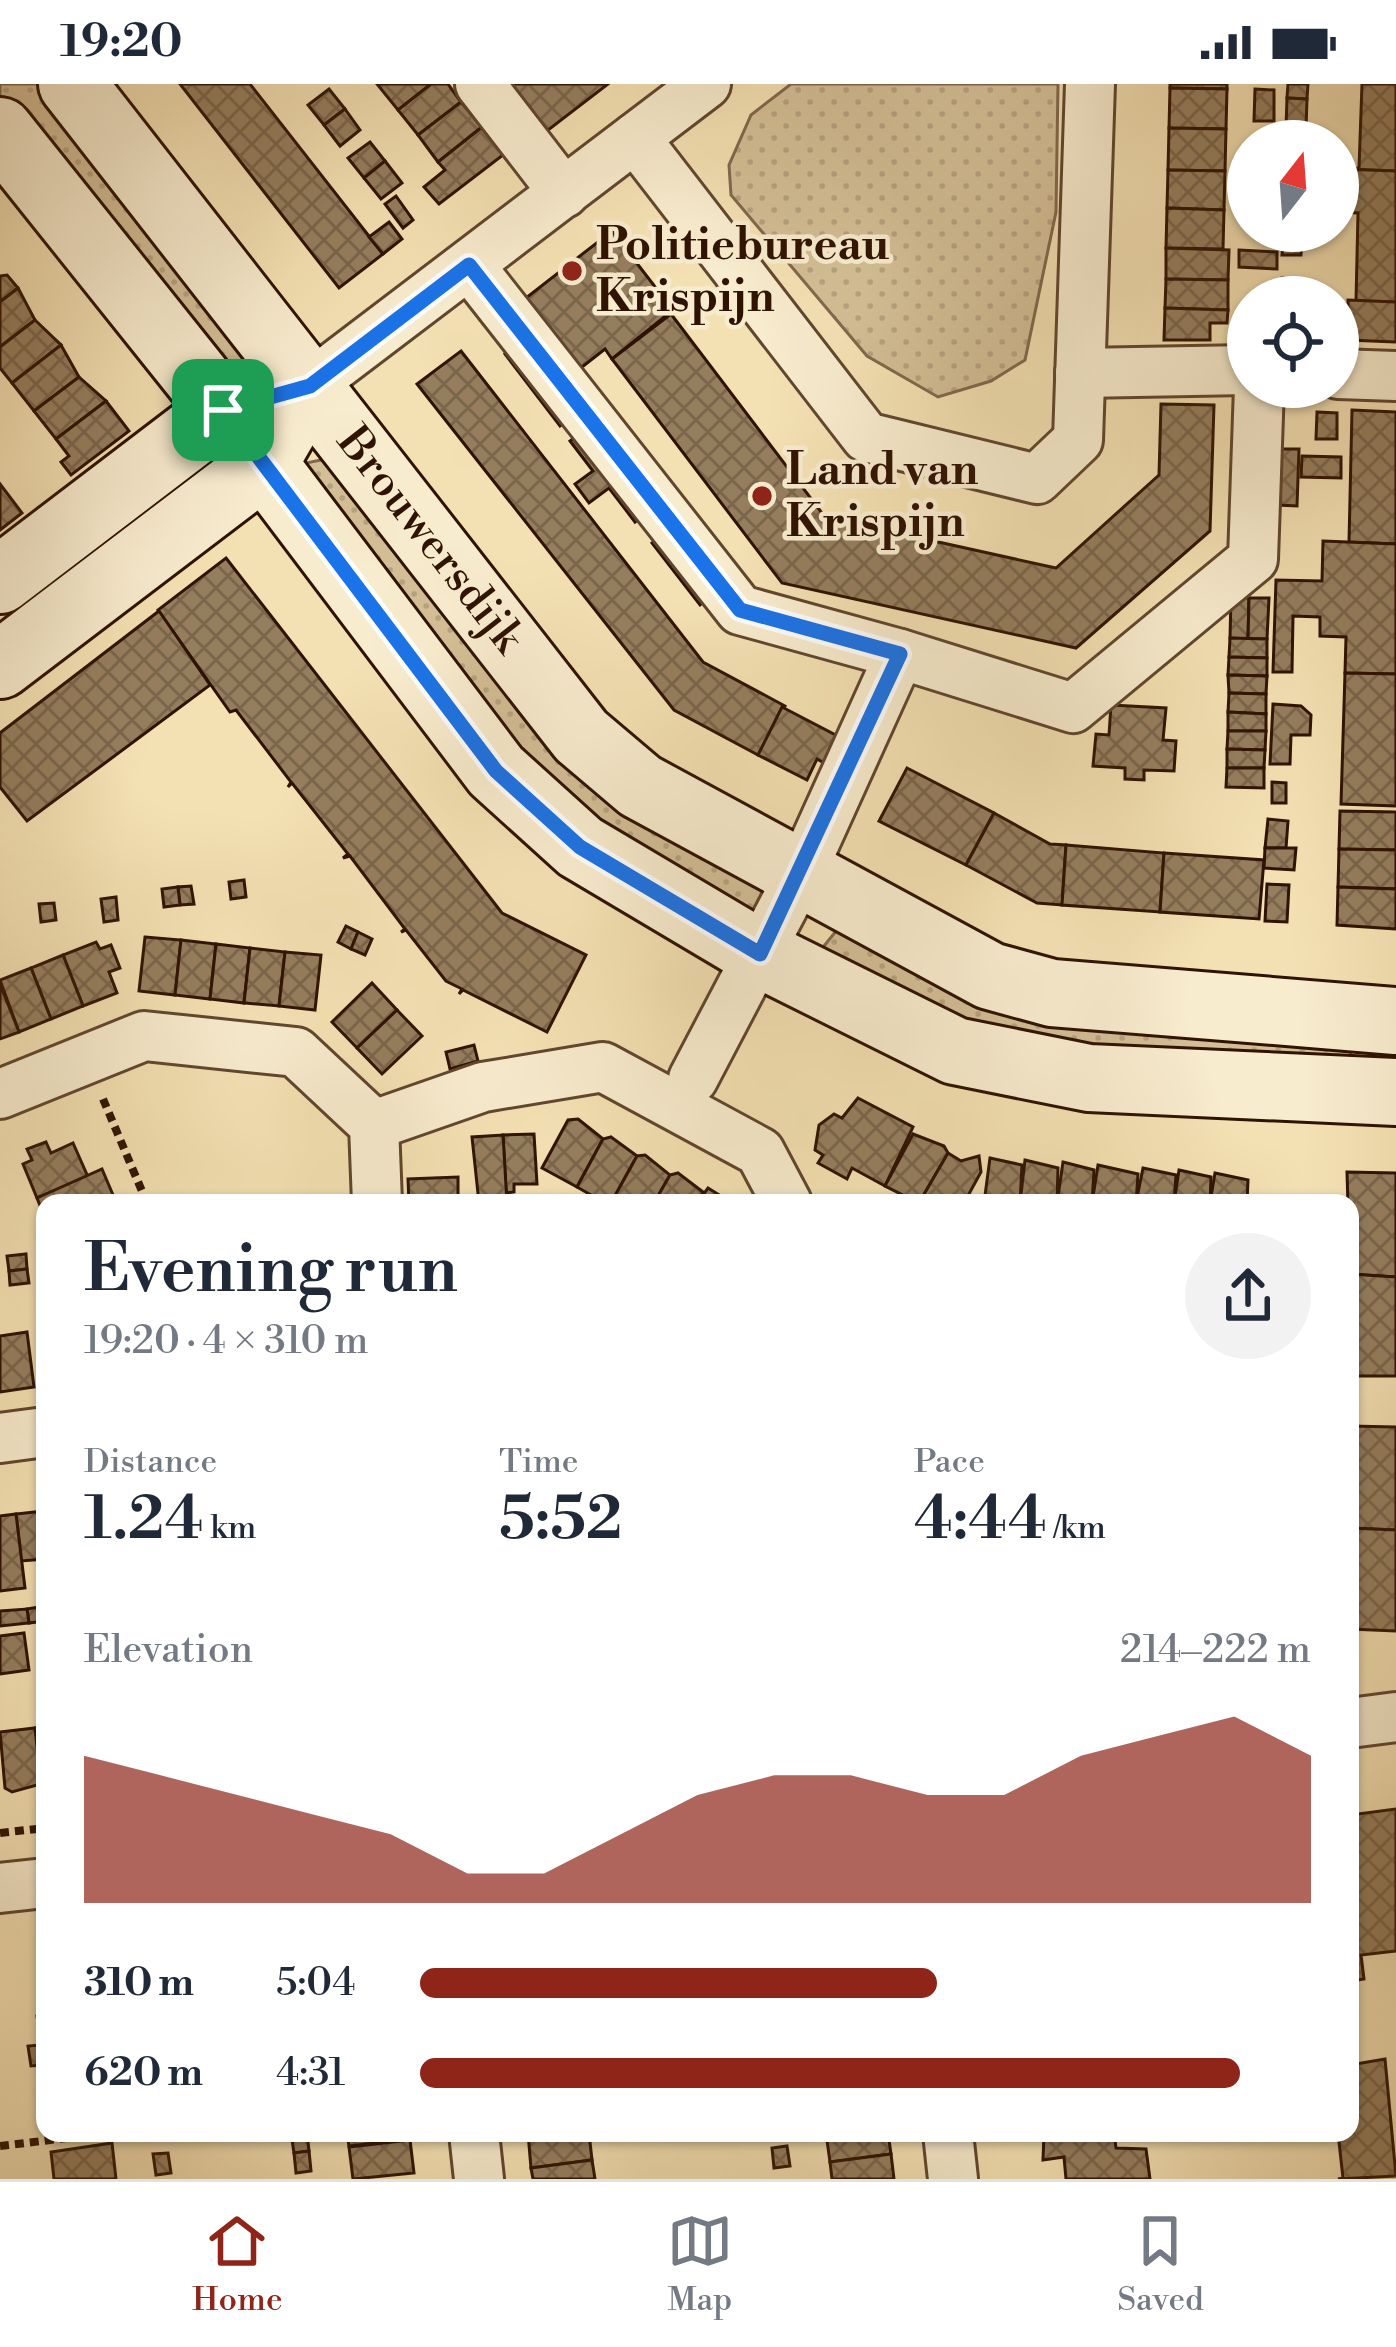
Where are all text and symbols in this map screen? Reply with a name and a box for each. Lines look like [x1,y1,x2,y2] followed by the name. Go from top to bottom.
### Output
[60,14,182,71] text: 19:20
[1227,120,1359,252] north arrow
[1227,120,1359,408] map controls
[596,217,890,326] place label: Politiebureau Krispijn
[559,258,585,284] marker: Politiebureau Krispijn
[1227,276,1359,408] button: locate
[172,359,274,461] pin
[190,377,256,443] icon: arrive
[323,415,538,667] street label: Brouwersdijk
[786,442,979,551] place label: Land van Krispijn
[749,483,775,509] marker: Land van Krispijn
[84,1230,458,1313] text: Evening run
[1185,1233,1311,1359] button: share
[84,1317,369,1366] text: 19:20 · 4 × 310 m
[84,1442,217,1483] text: Distance
[499,1442,578,1483] text: Time
[914,1442,985,1483] text: Pace
[84,1483,204,1558] text: 1.24
[499,1483,623,1558] text: 5:52
[914,1483,1047,1558] text: 4:44
[204,1508,257,1549] text: km
[1047,1508,1106,1549] text: /km
[84,1626,253,1675] text: Elevation
[1120,1626,1311,1675] text: 214–222 m
[84,1959,194,2008] text: 310 m
[276,1959,355,2008] text: 5:04
[84,2049,203,2098] text: 620 m
[276,2049,345,2098] text: 4:31
[192,2208,283,2321] tab: Home
[667,2208,733,2321] tab: Map
[1117,2208,1204,2321] tab: Saved

